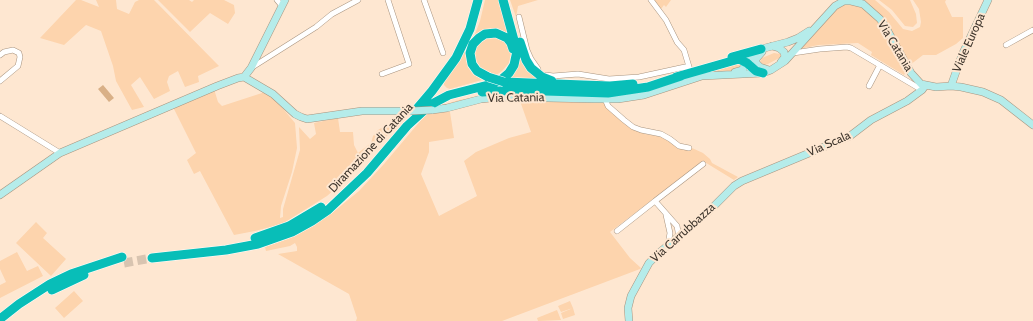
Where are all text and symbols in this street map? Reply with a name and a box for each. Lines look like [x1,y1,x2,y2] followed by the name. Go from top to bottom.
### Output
[950,11,988,75] street label: Viale Europa
[874,18,916,74] street label: Via Catania
[488,90,544,106] street label: Via Catania
[326,100,416,196] street label: Diramazione di Catania
[805,128,853,160] street label: Via Scala
[648,200,718,266] street label: Via Carrubbazza

